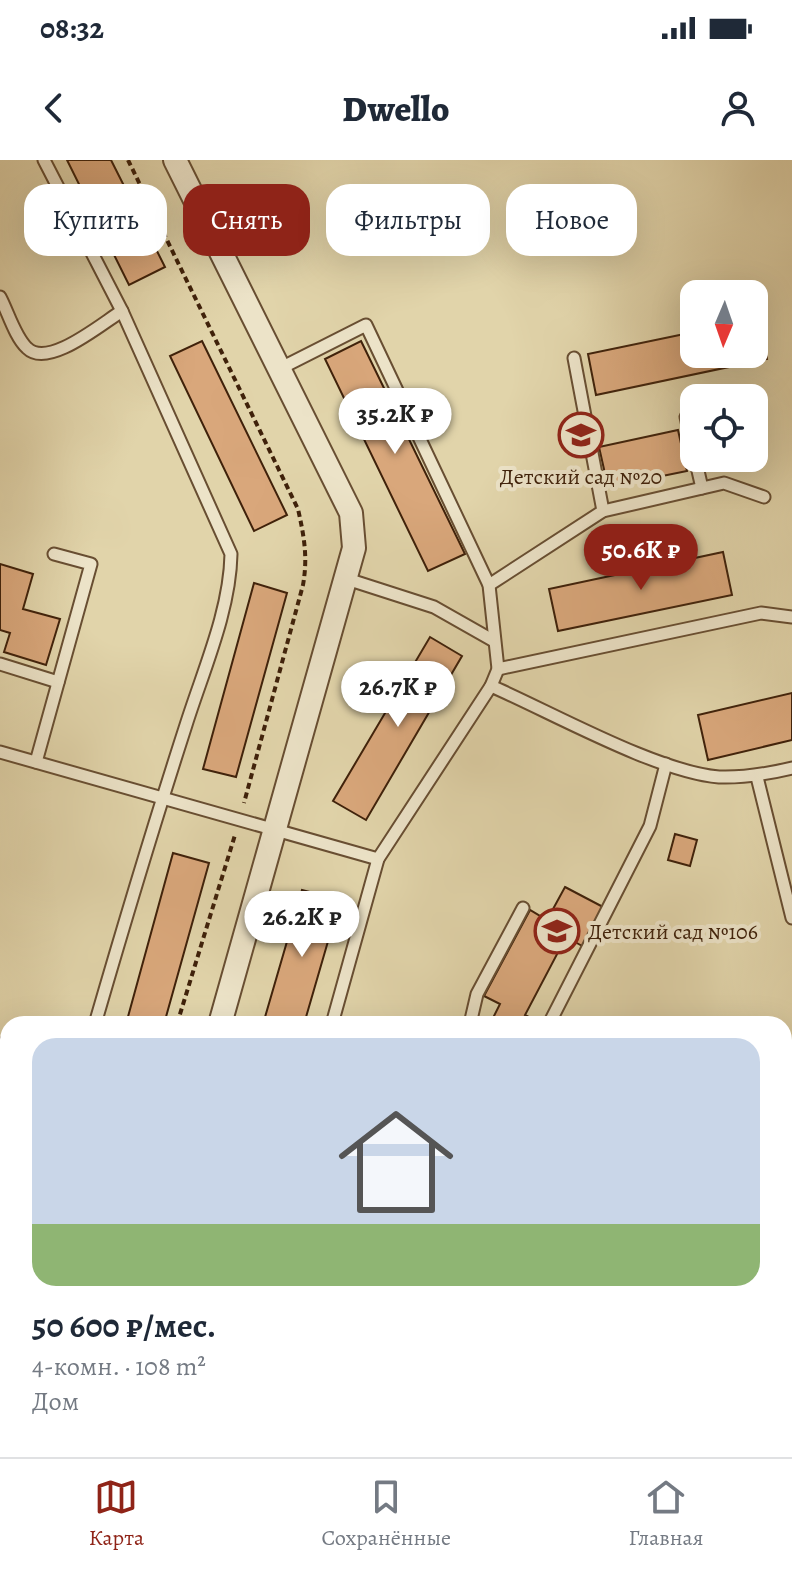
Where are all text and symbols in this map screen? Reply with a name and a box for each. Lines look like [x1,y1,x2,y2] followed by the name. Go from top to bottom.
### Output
[40,8,104,48] text: 08:32
[342,84,450,133] text: Dwello
[32,86,76,130] icon: back
[716,86,760,130] icon: person
[24,184,167,256] chip: Купить
[183,184,310,256] chip: Снять
[326,184,490,256] chip: Фильтры
[506,184,637,256] chip: Новое
[680,280,768,368] north arrow
[680,280,768,472] map controls
[680,384,768,472] button: locate
[321,388,469,456] pin: 35.2K ₽
[357,396,433,431] text: 35.2K ₽
[557,411,605,459] school or university icon: Детский сад №20
[500,462,662,492] place label: Детский сад №20
[567,524,715,592] pin: 50.6K ₽
[602,532,680,567] text: 50.6K ₽
[324,661,472,729] pin: 26.7K ₽
[359,669,437,704] text: 26.7K ₽
[228,891,376,959] pin: 26.2K ₽
[262,899,342,934] text: 26.2K ₽
[533,907,581,955] school or university icon: Детский сад №106
[588,917,758,947] place label: Детский сад №106
[324,1090,468,1234] icon: home
[32,1302,216,1349] text: 50 600 ₽/мес.
[32,1349,206,1384] text: 4-комн. · 108 m²
[32,1384,79,1419] text: Дом
[89,1475,144,1553] tab: Карта
[321,1475,451,1553] tab: Сохранённые
[628,1475,703,1553] tab: Главная

